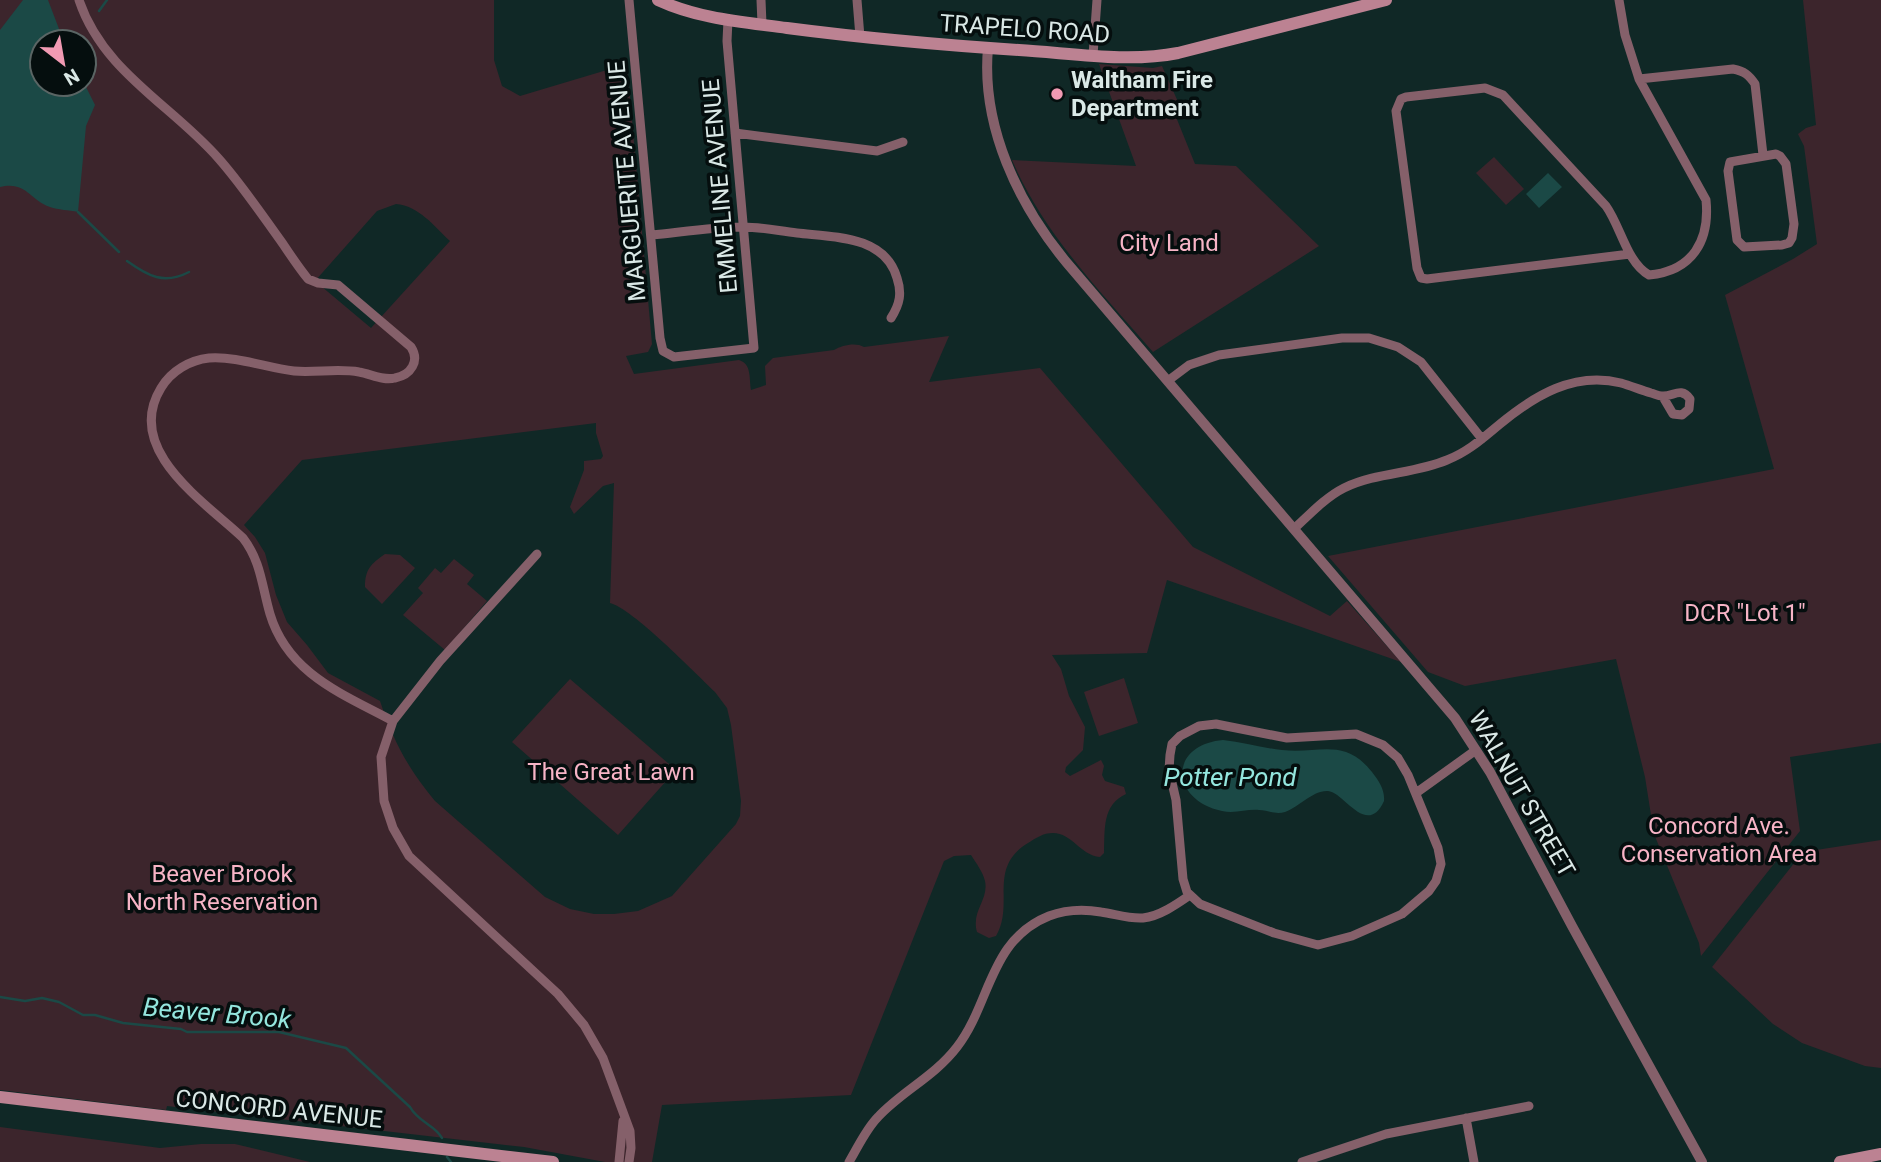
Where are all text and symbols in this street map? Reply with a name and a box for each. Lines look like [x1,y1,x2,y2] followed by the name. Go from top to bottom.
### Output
[939,9,1111,49] street label: TRAPELO ROAD
[28,28,98,98] north arrow
[603,59,651,303] street label: MARGUERITE AVENUE
[60,64,83,90] text: N
[1071,66,1213,122] place label: Waltham Fire Department
[697,78,743,294] street label: EMMELINE AVENUE
[1049,86,1065,102] marker: Waltham Fire Department
[1119,229,1219,257] park label: City Land
[1684,599,1806,627] park label: DCR "Lot 1"
[1463,706,1581,882] street label: WALNUT STREET
[527,758,695,786] park label: The Great Lawn
[1163,762,1297,792] water label: Potter Pond
[1621,812,1817,868] park label: Concord Ave. Conservation Area
[126,860,318,916] park label: Beaver Brook North Reservation
[142,992,293,1035] water label: Beaver Brook
[174,1084,384,1134] street label: CONCORD AVENUE

